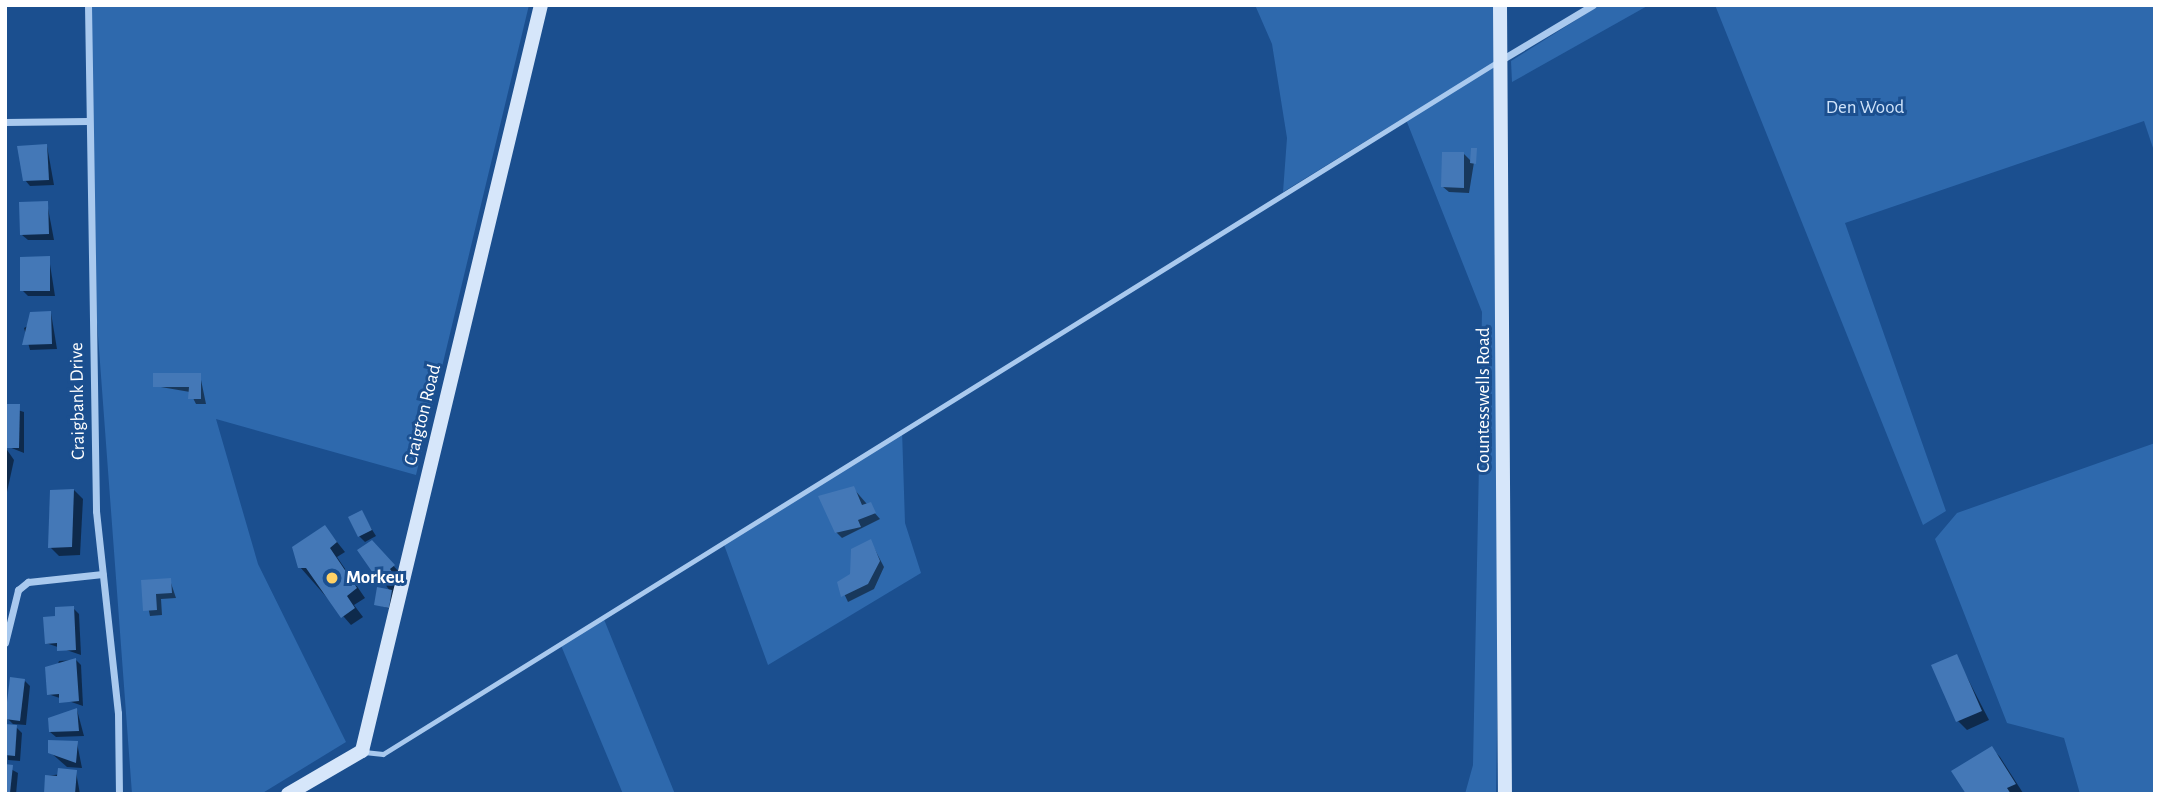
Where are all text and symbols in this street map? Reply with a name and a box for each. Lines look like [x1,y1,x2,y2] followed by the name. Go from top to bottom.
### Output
[1826,97,1904,119] park label: Den Wood
[1473,327,1495,473] street label: Countesswells Road
[66,342,90,460] street label: Craigbank Drive
[399,362,447,468] street label: Craigton Road
[346,567,405,589] place label: Morkeu
[324,570,340,586] marker: Morkeu

